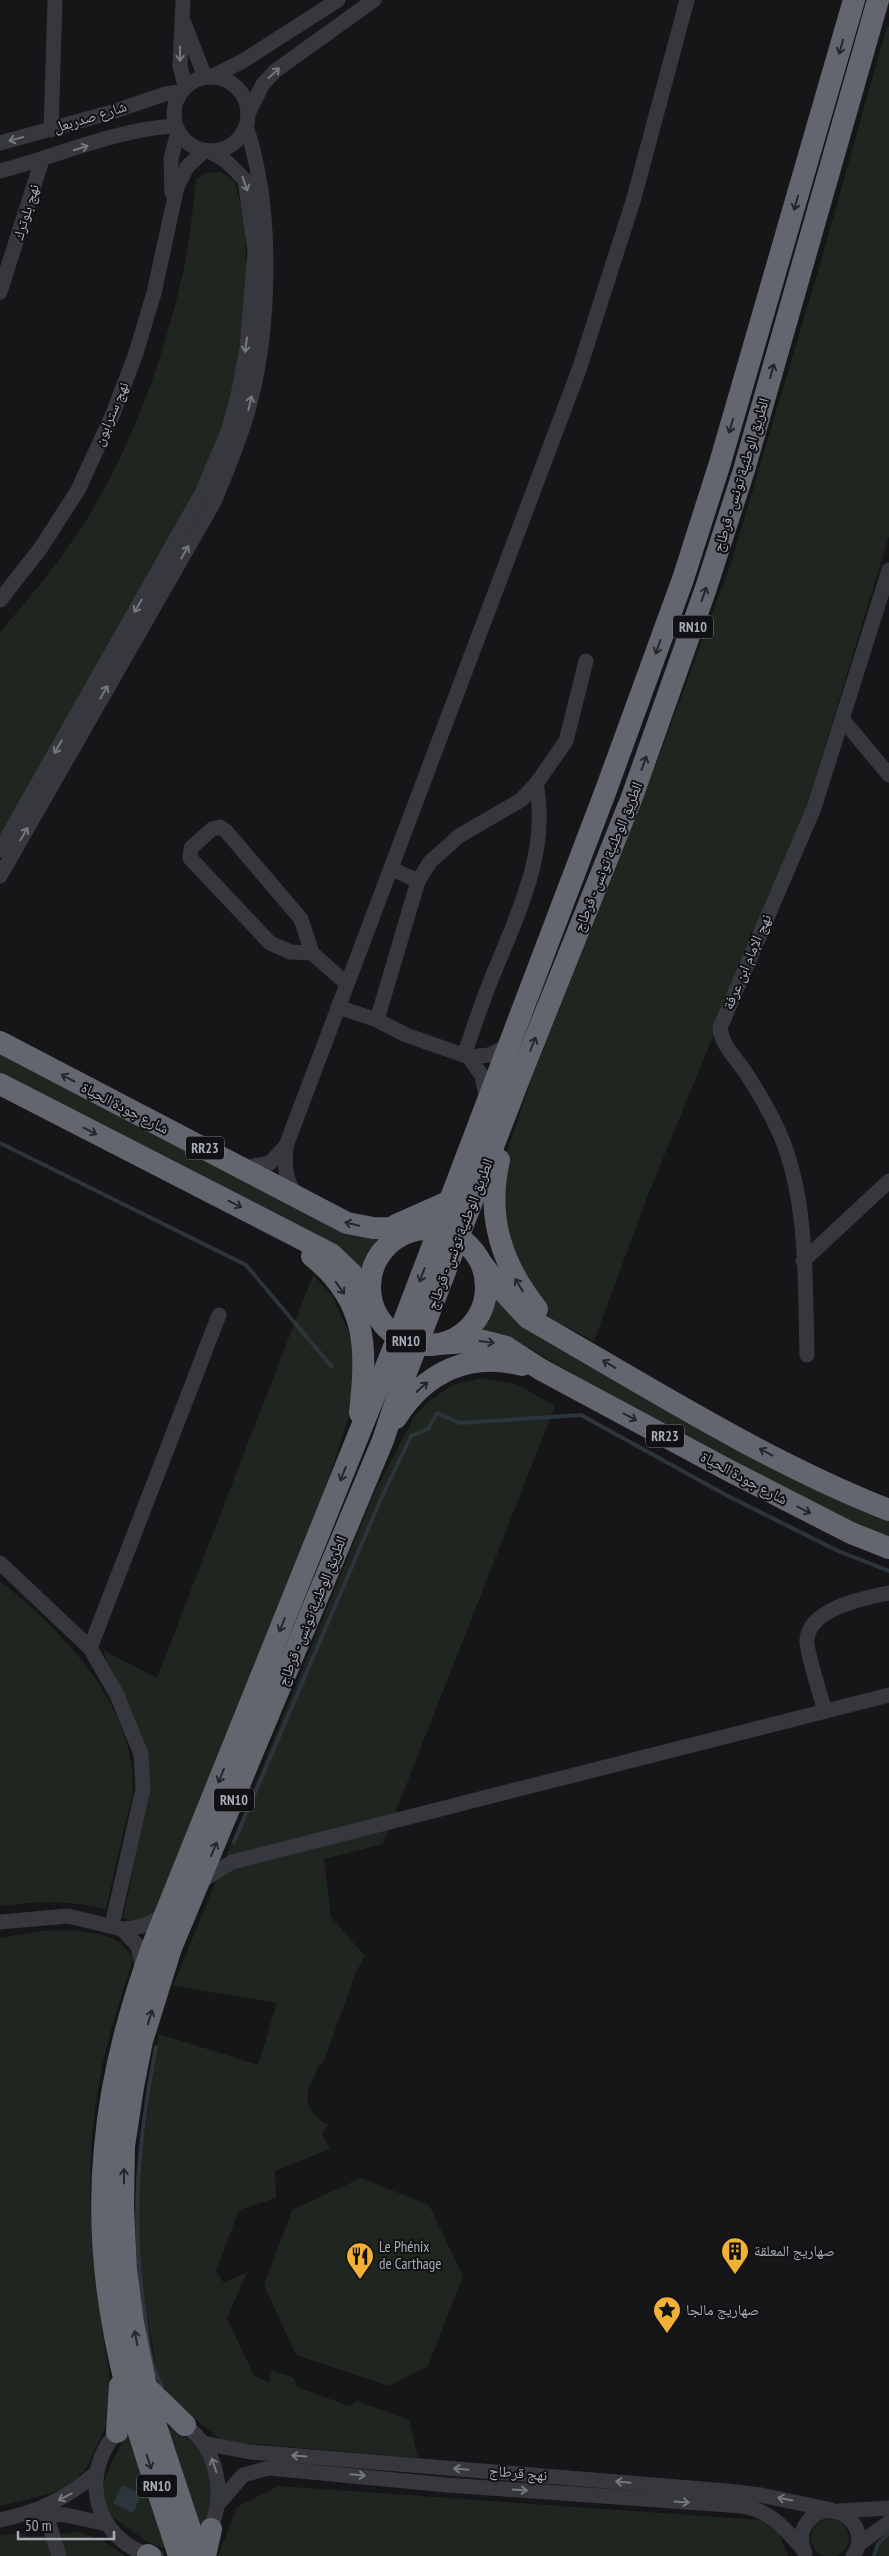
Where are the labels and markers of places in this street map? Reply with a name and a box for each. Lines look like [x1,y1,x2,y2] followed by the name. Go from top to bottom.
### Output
[720,2236,750,2275] building icon: صهاريج المعلقة
[379,2237,441,2273] place label: Le Phénix de Carthage
[345,2241,375,2280] restaurant icon: Le Phénix de Carthage
[754,2241,835,2261] place label: صهاريج المعلقة
[652,2295,682,2334] place icon: صهاريج مالجا
[686,2300,759,2320] place label: صهاريج مالجا

